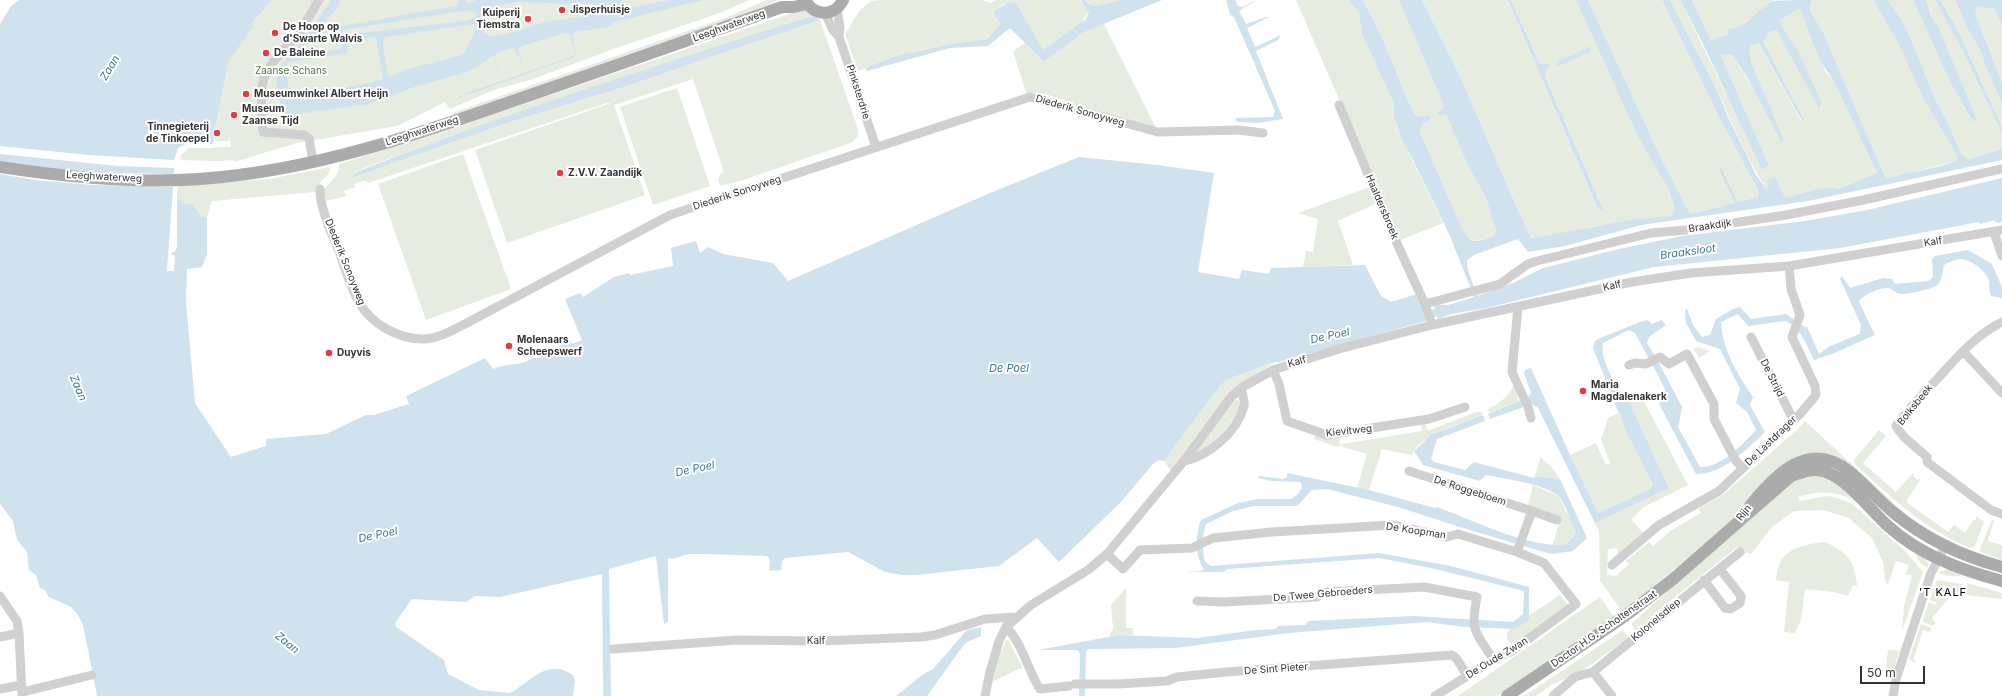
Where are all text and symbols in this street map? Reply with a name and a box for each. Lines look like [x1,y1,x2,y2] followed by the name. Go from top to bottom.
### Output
[570,4,630,16] place label: Jisperhuisje
[557,5,567,15] marker: Jisperhuisje
[477,7,520,30] place label: Kuiperij Tiemstra
[691,7,767,45] street label: Leeghwaterweg
[523,14,533,24] marker: Kuiperij Tiemstra
[283,21,362,44] place label: De Hoop op d'Swarte Walvis
[270,28,280,38] marker: De Hoop op d'Swarte Walvis
[274,47,326,59] place label: De Baleine
[261,48,271,58] marker: De Baleine
[97,53,123,83] water label: Zaan
[844,63,872,121] street label: Pinksterdrie
[255,65,327,77] park label: Zaanse Schans
[254,88,388,100] place label: Museumwinkel Albert Heijn
[241,89,251,99] marker: Museumwinkel Albert Heijn
[1034,93,1126,129] street label: Diederik Sonoyweg
[242,103,299,126] place label: Museum Zaanse Tijd
[229,110,239,120] marker: Museum Zaanse Tijd
[384,114,460,148] street label: Leeghwaterweg
[146,121,209,144] place label: Tinnegieterij de Tinkoepel
[212,128,222,138] marker: Tinnegieterij de Tinkoepel
[568,167,642,179] place label: Z.V.V. Zaandijk
[555,168,565,178] marker: Z.V.V. Zaandijk
[66,169,142,185] street label: Leeghwaterweg
[692,173,782,213] street label: Diederik Sonoyweg
[1363,173,1401,241] street label: Haaldersbroek
[322,217,368,307] street label: Diederik Sonoyweg
[1688,217,1732,235] street label: Braakdijk
[1923,234,1943,250] street label: Kalf
[1659,242,1717,262] water label: Braaksloot
[1602,278,1622,294] street label: Kalf
[1309,325,1351,347] water label: De Poel
[517,334,582,358] place label: Molenaars Scheepswerf
[504,341,514,351] marker: Molenaars Scheepswerf
[337,347,371,359] place label: Duyvis
[324,348,334,358] marker: Duyvis
[1286,354,1308,370] street label: Kalf
[1757,357,1787,399] street label: De Strijd
[989,362,1029,376] water label: De Poel
[67,373,89,403] water label: Zaan
[1591,379,1667,402] place label: Maria Magdalenakerk
[1895,382,1935,428] street label: Bolksbeek
[1578,386,1588,396] marker: Maria Magdalenakerk
[1743,413,1799,469] street label: De Lastdrager
[1325,423,1373,439] street label: Kievitweg
[674,458,716,480] water label: De Poel
[1432,474,1508,508] street label: De Roggebloem
[1734,503,1754,523] street label: Rijn
[1385,520,1447,542] street label: De Koopman
[357,524,399,546] water label: De Poel
[1273,584,1373,604] street label: De Twee Gebroeders
[1919,586,1967,600] district label: 'T KALF
[1549,588,1659,670] street label: Doctor H.G. Scholtenstraat
[1629,596,1683,644] street label: Kolonelsdiep
[272,629,302,657] water label: Zaan
[807,635,825,647] street label: Kalf
[1464,635,1530,681] street label: De Oude Zwan
[1862,658,1927,684] scale bar
[1244,661,1308,677] street label: De Sint Pieter
[1867,665,1896,680] text: 50 m

